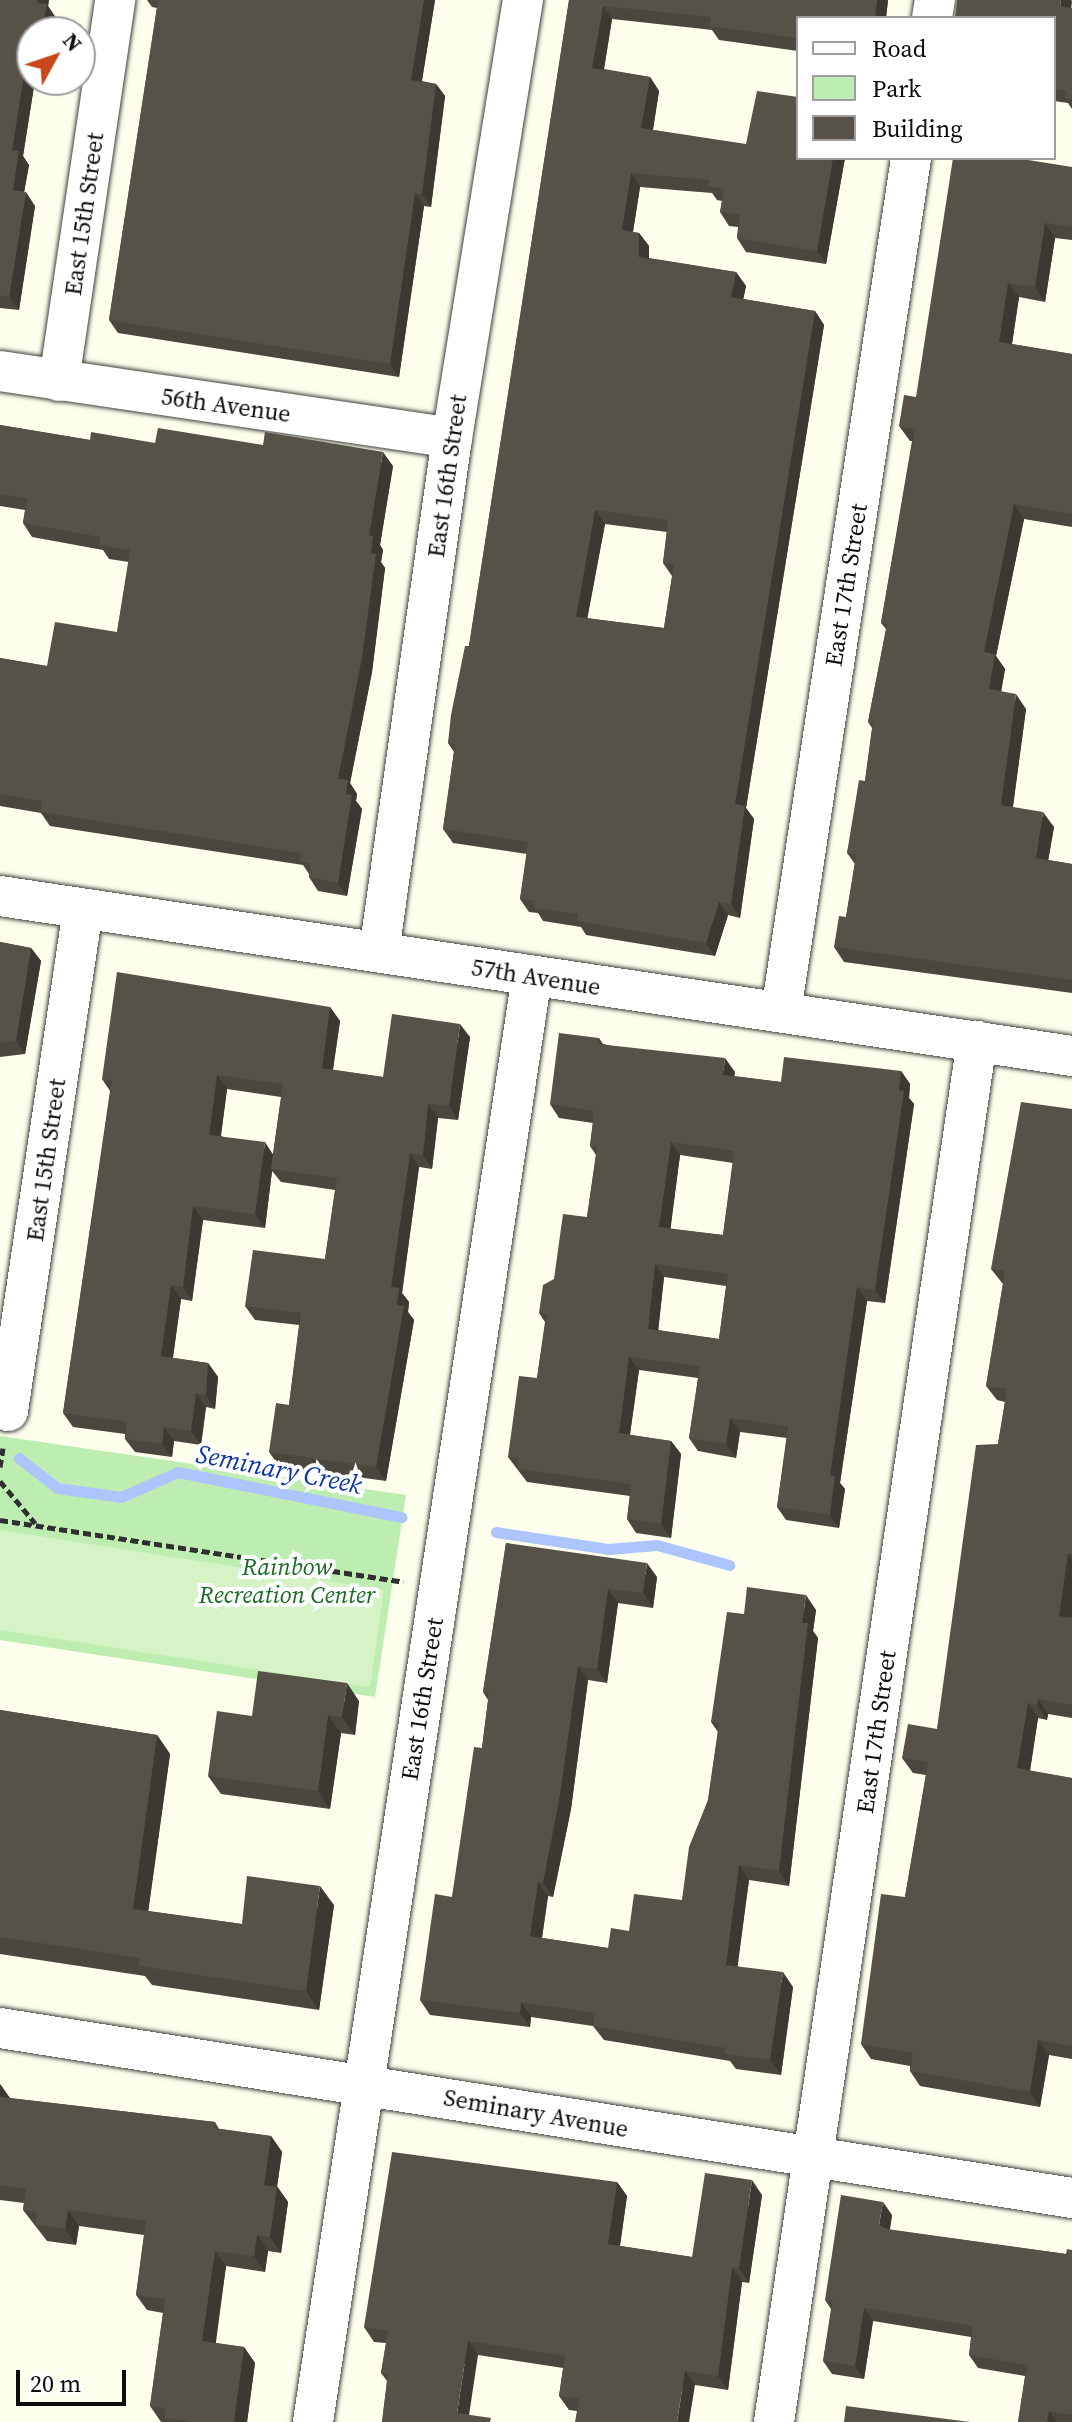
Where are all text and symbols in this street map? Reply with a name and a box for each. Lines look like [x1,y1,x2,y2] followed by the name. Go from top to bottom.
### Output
[16,16,96,96] north arrow
[796,16,1056,160] legend
[56,26,89,58] text: N
[872,32,926,65] text: Road
[872,72,921,105] text: Park
[872,112,963,145] text: Building
[58,131,110,297] street label: East 15th Street
[159,382,293,428] street label: 56th Avenue
[421,393,473,559] street label: East 16th Street
[819,502,873,668] street label: East 17th Street
[469,953,603,1001] street label: 57th Avenue
[20,1077,72,1243] street label: East 15th Street
[194,1439,364,1501] water label: Seminary Creek
[199,1553,375,1609] park label: Rainbow Recreation Center
[395,1616,449,1782] street label: East 16th Street
[850,1649,902,1815] street label: East 17th Street
[441,2083,631,2143] street label: Seminary Avenue
[20,2354,130,2404] scale bar
[30,2367,81,2400] text: 20 m

